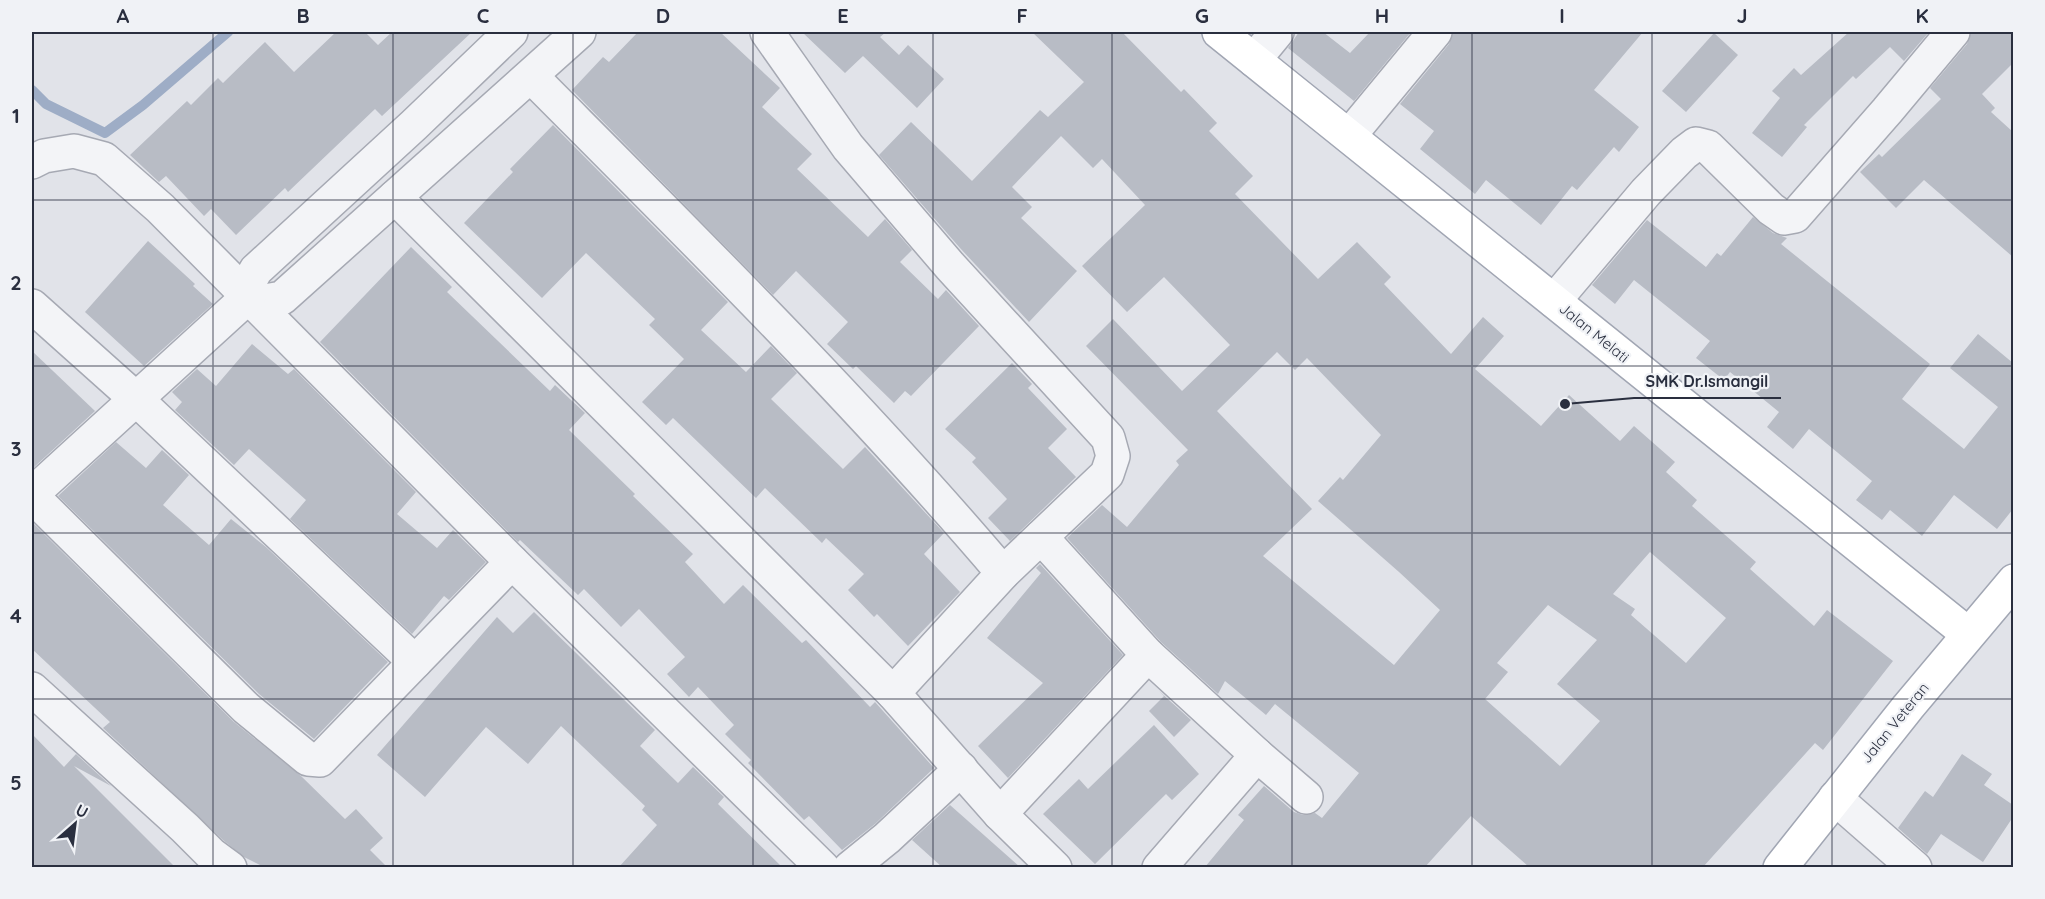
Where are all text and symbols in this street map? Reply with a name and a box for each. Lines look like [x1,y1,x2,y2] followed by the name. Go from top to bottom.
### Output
[117,3,130,28] text: A
[296,3,310,28] text: B
[477,3,490,28] text: C
[656,3,670,28] text: D
[837,3,849,28] text: E
[1016,3,1028,28] text: F
[1195,3,1209,28] text: G
[1375,3,1389,28] text: H
[1559,3,1565,28] text: I
[1736,3,1748,28] text: J
[1915,3,1929,28] text: K
[12,103,20,128] text: 1
[10,270,22,295] text: 2
[1555,299,1633,367] street label: Jalan Melati
[1634,364,1781,398] callout: SMK Dr.Ismangil
[1646,371,1768,391] text: SMK Dr.Ismangil
[11,436,21,461] text: 3
[10,603,22,628] text: 4
[1856,679,1933,767] street label: Jalan Veteran
[10,770,22,795] text: 5
[45,794,105,854] north arrow
[72,799,92,822] text: U

